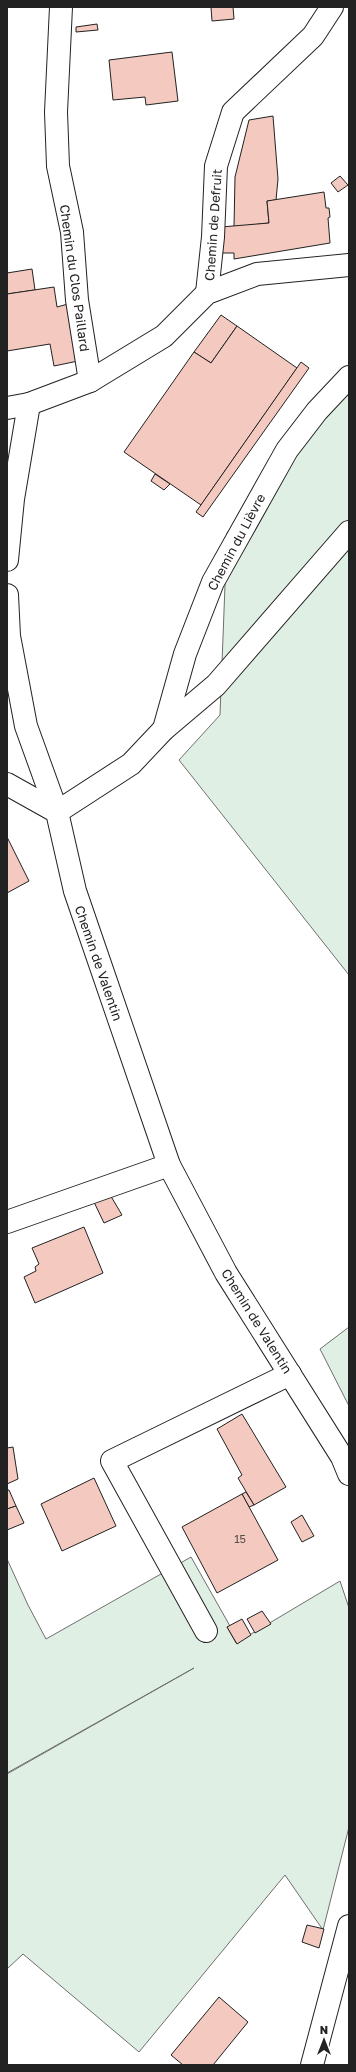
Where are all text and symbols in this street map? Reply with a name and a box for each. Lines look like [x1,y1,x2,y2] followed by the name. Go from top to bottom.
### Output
[201,168,225,282] street label: Chemin de Defruit
[57,203,93,353] street label: Chemin du Clos Paillard
[204,491,268,593] street label: Chemin du Lièvre
[72,903,126,1023] street label: Chemin de Valentin
[218,1266,296,1376] street label: Chemin de Valentin
[234,1532,246,1545] house number: 15
[304,2020,344,2060] north arrow
[320,2023,328,2036] text: N

